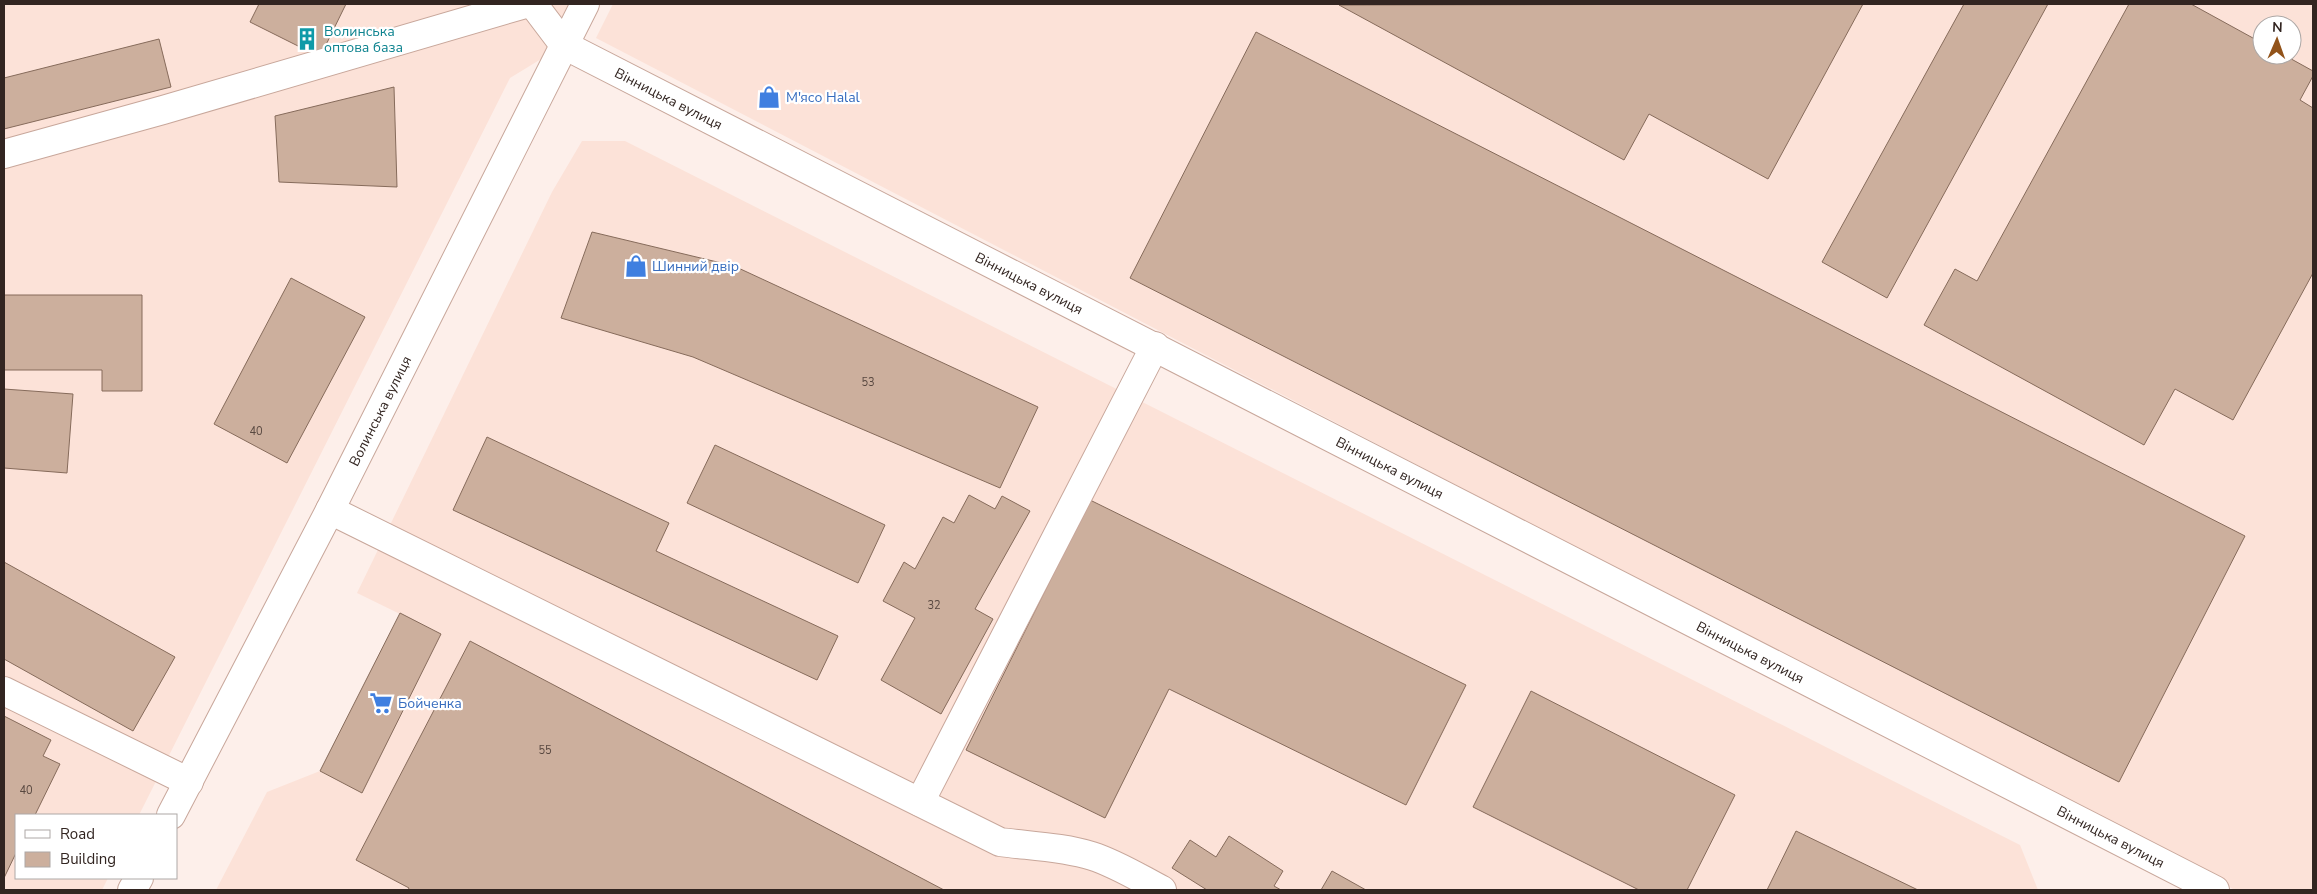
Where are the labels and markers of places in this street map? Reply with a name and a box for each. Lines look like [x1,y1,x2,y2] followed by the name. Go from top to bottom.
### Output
[324,22,403,57] place label: Волинська оптова база
[294,26,320,52] building icon: Волинська оптова база
[756,84,782,110] shop icon: М'ясо Halal
[786,88,861,107] place label: М'ясо Halal
[623,253,649,279] shop icon: Шинний двір
[652,257,739,276] place label: Шинний двір
[368,690,394,716] supermarket icon: Бойченка
[398,694,462,713] place label: Бойченка

